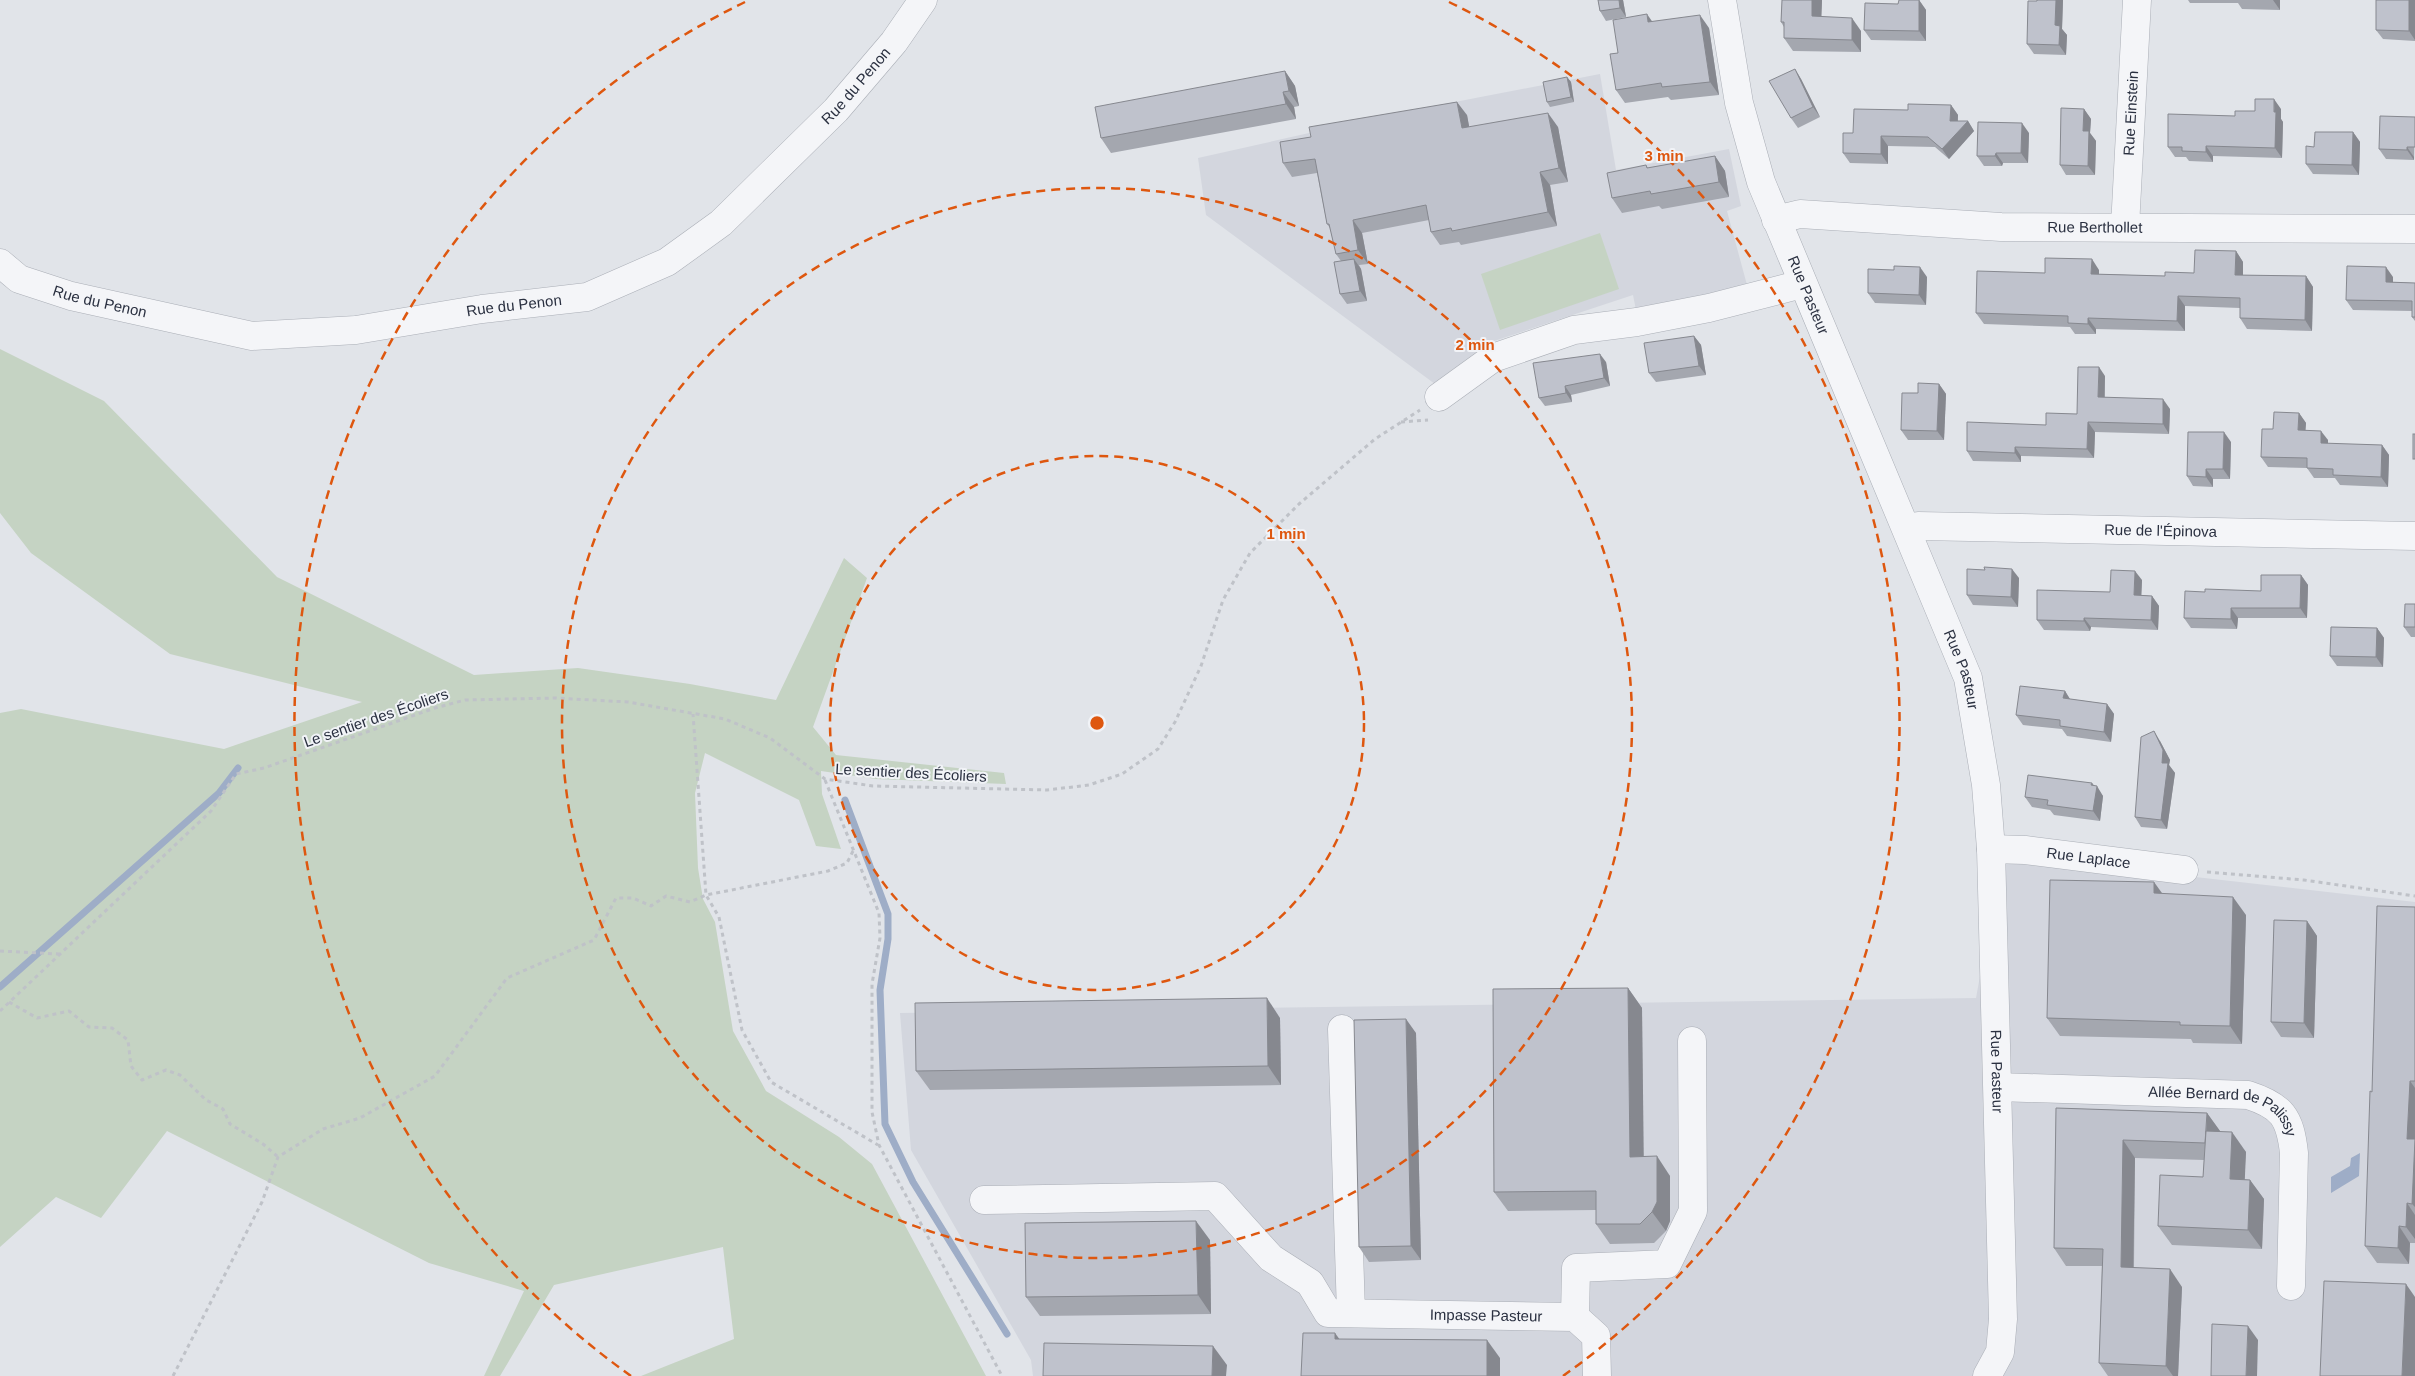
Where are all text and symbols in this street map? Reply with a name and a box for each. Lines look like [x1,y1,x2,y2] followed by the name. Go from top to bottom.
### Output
[818,44,894,127] street label: Rue du Penon
[2120,70,2141,156] street label: Rue Einstein
[1644,147,1684,164] text: 3 min
[2047,218,2143,236] street label: Rue Berthollet
[1785,253,1833,337] street label: Rue Pasteur
[51,282,149,321] street label: Rue du Penon
[465,291,563,319] street label: Rue du Penon
[1455,336,1495,353] text: 2 min
[2104,521,2218,540] street label: Rue de l'Épinova
[1266,525,1306,542] text: 1 min
[1941,627,1982,711] street label: Rue Pasteur
[301,685,450,750] street label: Le sentier des Écoliers
[1088,714,1106,732] centre of rings
[835,760,987,785] street label: Le sentier des Écoliers
[2046,844,2131,871] street label: Rue Laplace
[1988,1029,2007,1113] street label: Rue Pasteur
[2148,1083,2300,1139] street label: Allée Bernard de Palissy
[1430,1306,1543,1324] street label: Impasse Pasteur

